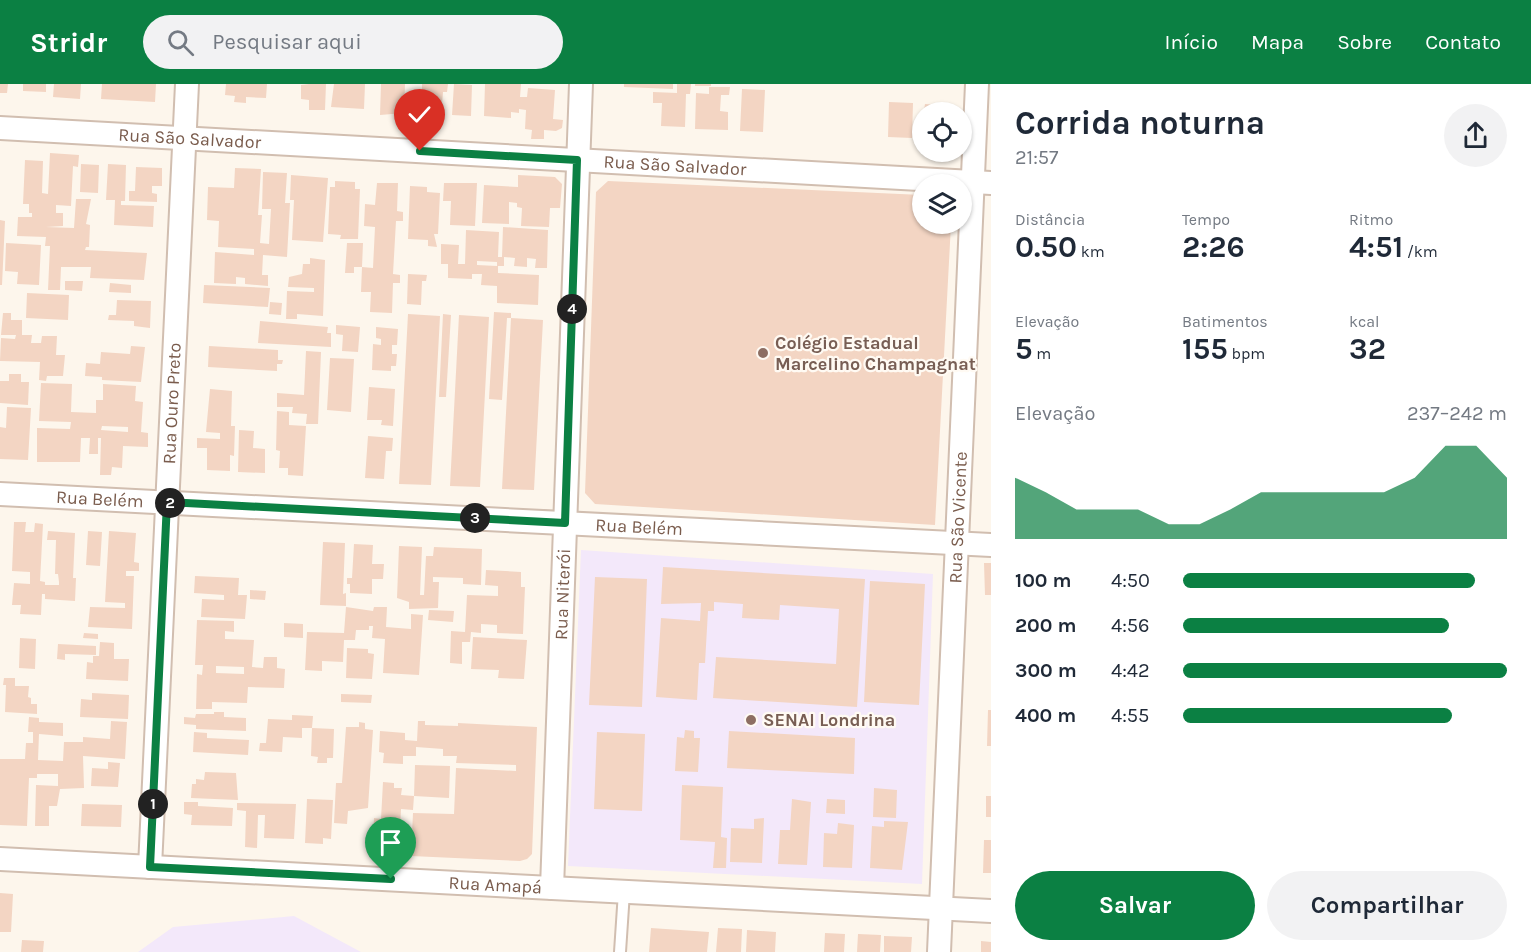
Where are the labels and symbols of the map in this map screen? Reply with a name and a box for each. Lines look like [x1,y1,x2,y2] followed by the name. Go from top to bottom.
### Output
[394,89,445,151] pin
[118,124,262,153] street label: Rua São Salvador
[603,151,747,180] street label: Rua São Salvador
[557,294,587,324] pin: 4
[775,332,976,375] place label: Colégio Estadual Marcelino Champagnat
[158,342,186,465] street label: Rua Ouro Preto
[756,346,770,360] marker: Colégio Estadual Marcelino Champagnat
[944,451,972,584] street label: Rua São Vicente
[56,486,144,512] street label: Rua Belém
[155,488,185,518] pin: 2
[460,503,490,533] pin: 3
[595,514,684,540] street label: Rua Belém
[550,548,575,640] street label: Rua Niterói
[763,709,895,731] place label: SENAI Londrina
[744,713,758,727] marker: SENAI Londrina
[138,789,168,819] pin: 1
[365,817,416,879] pin
[448,872,543,898] street label: Rua Amapá

